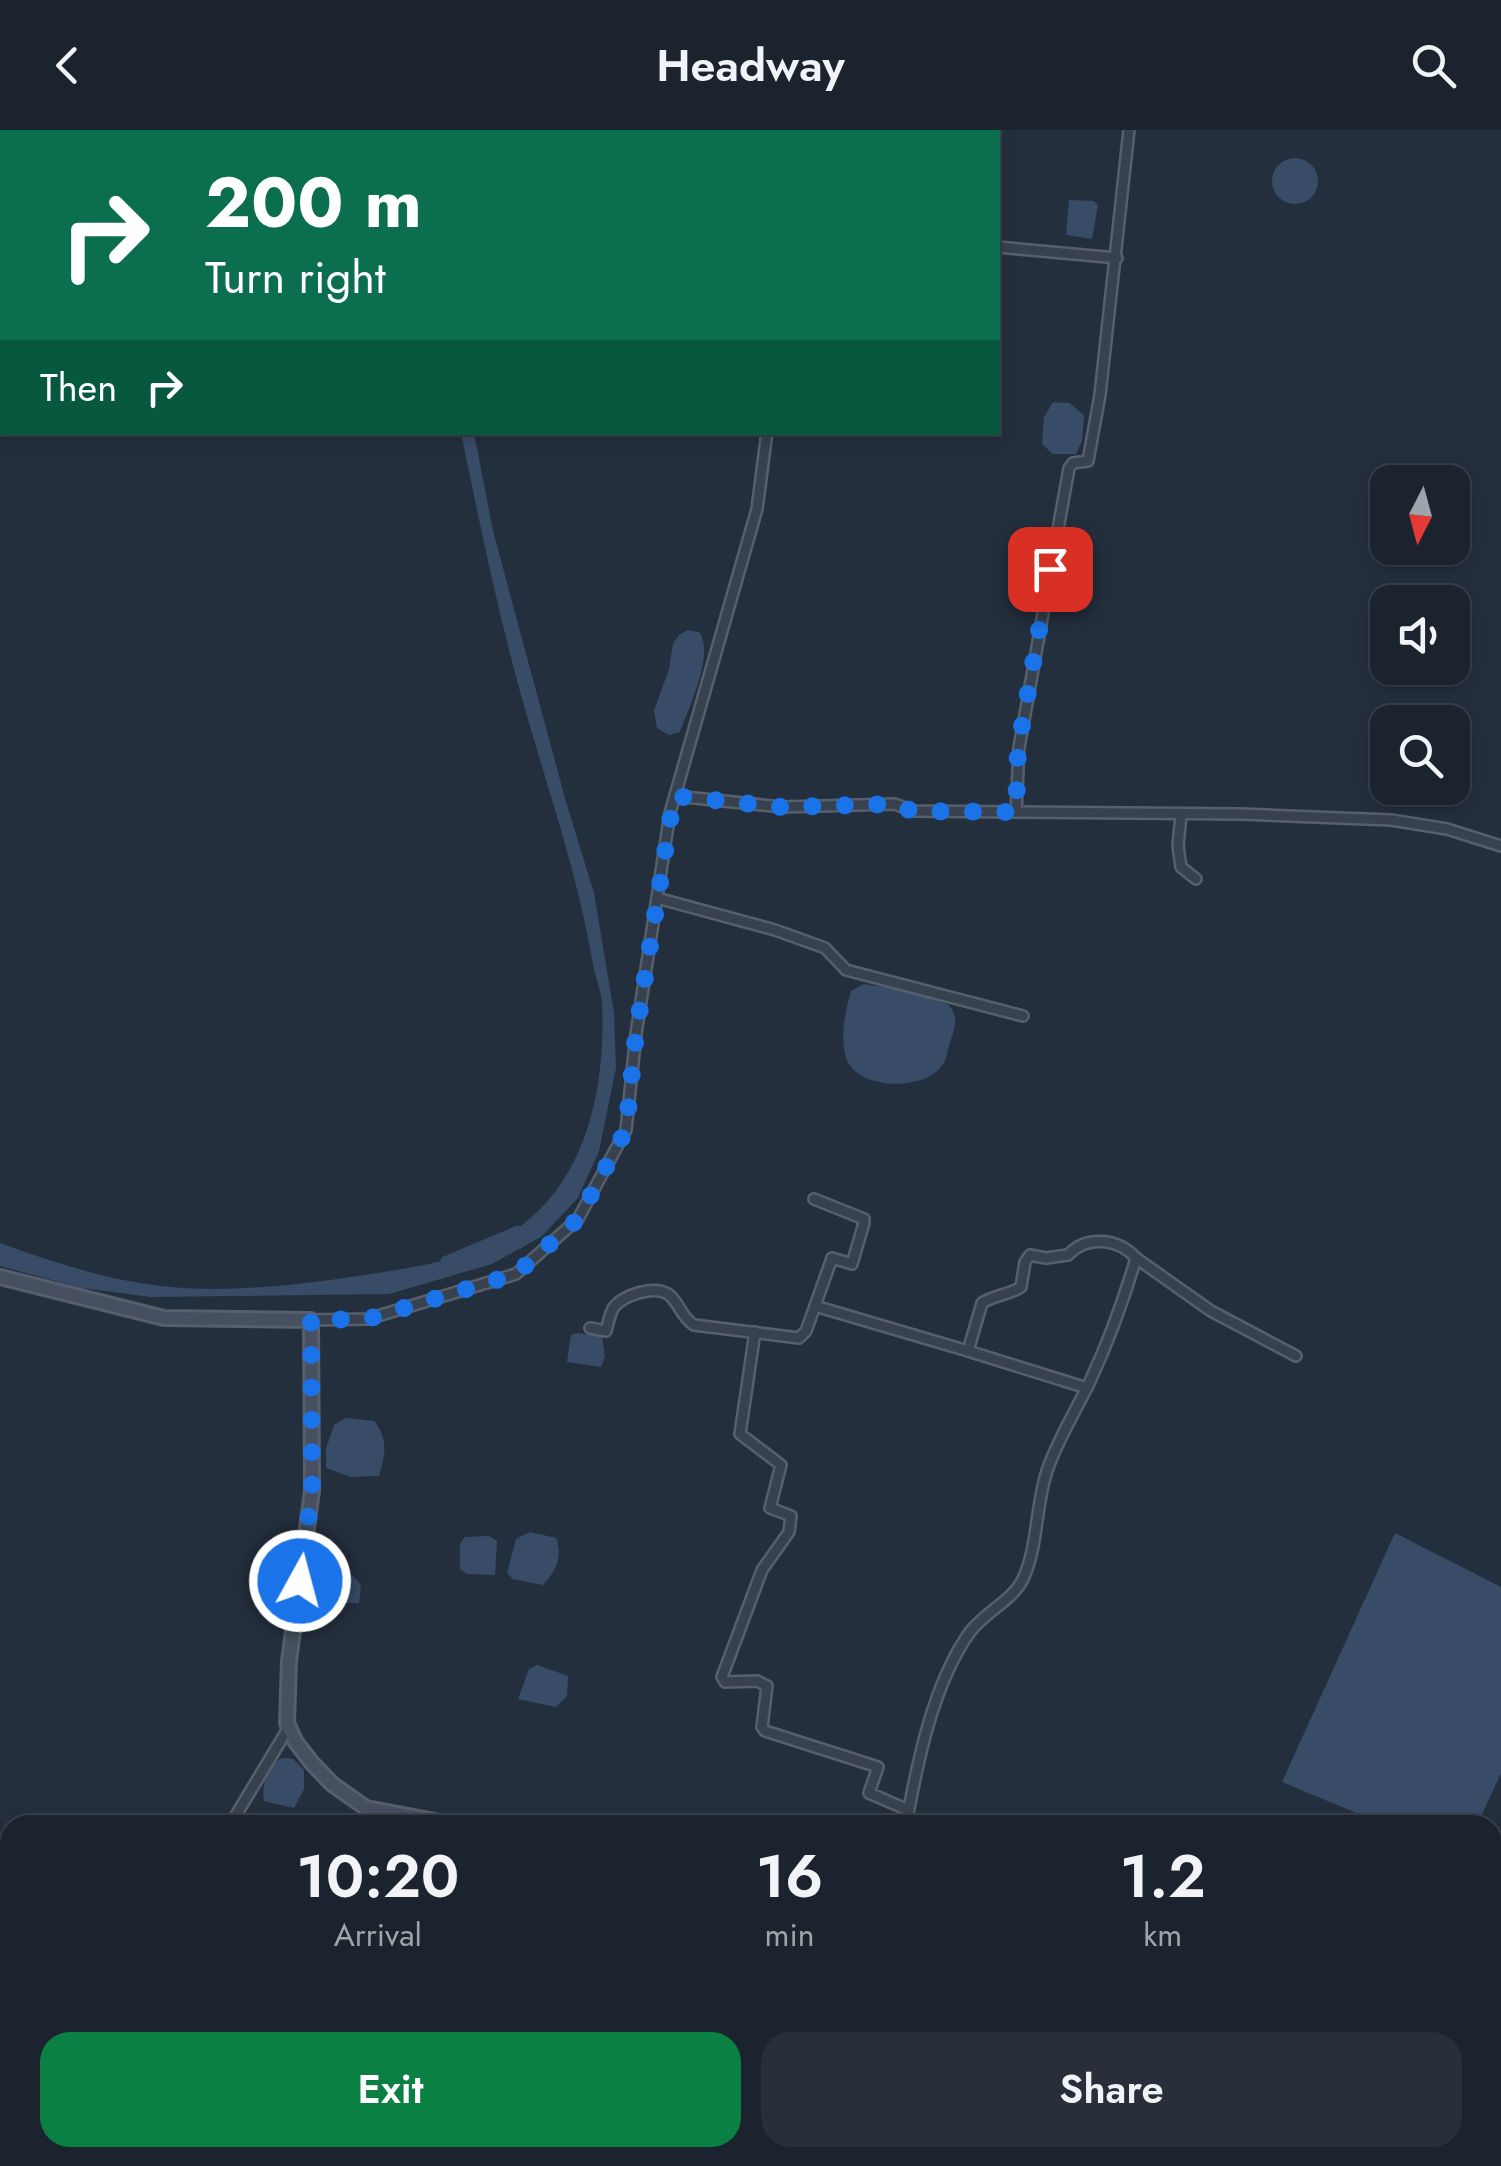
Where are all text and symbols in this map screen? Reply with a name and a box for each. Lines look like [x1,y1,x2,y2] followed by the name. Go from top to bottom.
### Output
[656,33,845,98] text: Headway
[40,38,95,93] icon: back
[1406,38,1461,93] icon: search
[205,152,422,253] text: 200 m
[40,170,170,300] icon: right
[205,245,386,310] text: Turn right
[40,360,117,415] text: Then
[137,360,192,415] icon: right
[1370,465,1470,565] north arrow
[1370,465,1470,805] map controls
[1008,527,1093,612] pin
[1023,542,1078,597] icon: arrive
[1370,585,1470,685] button: sound
[1370,705,1470,805] button: search
[248,1529,352,1633] position arrow
[296,1833,459,1920] text: 10:20
[756,1833,824,1920] text: 16
[1120,1833,1206,1920] text: 1.2
[334,1912,422,1958] text: Arrival
[765,1912,815,1958] text: min
[1143,1912,1182,1958] text: km
[40,2032,741,2147] button: Exit
[761,2032,1462,2147] button: Share

